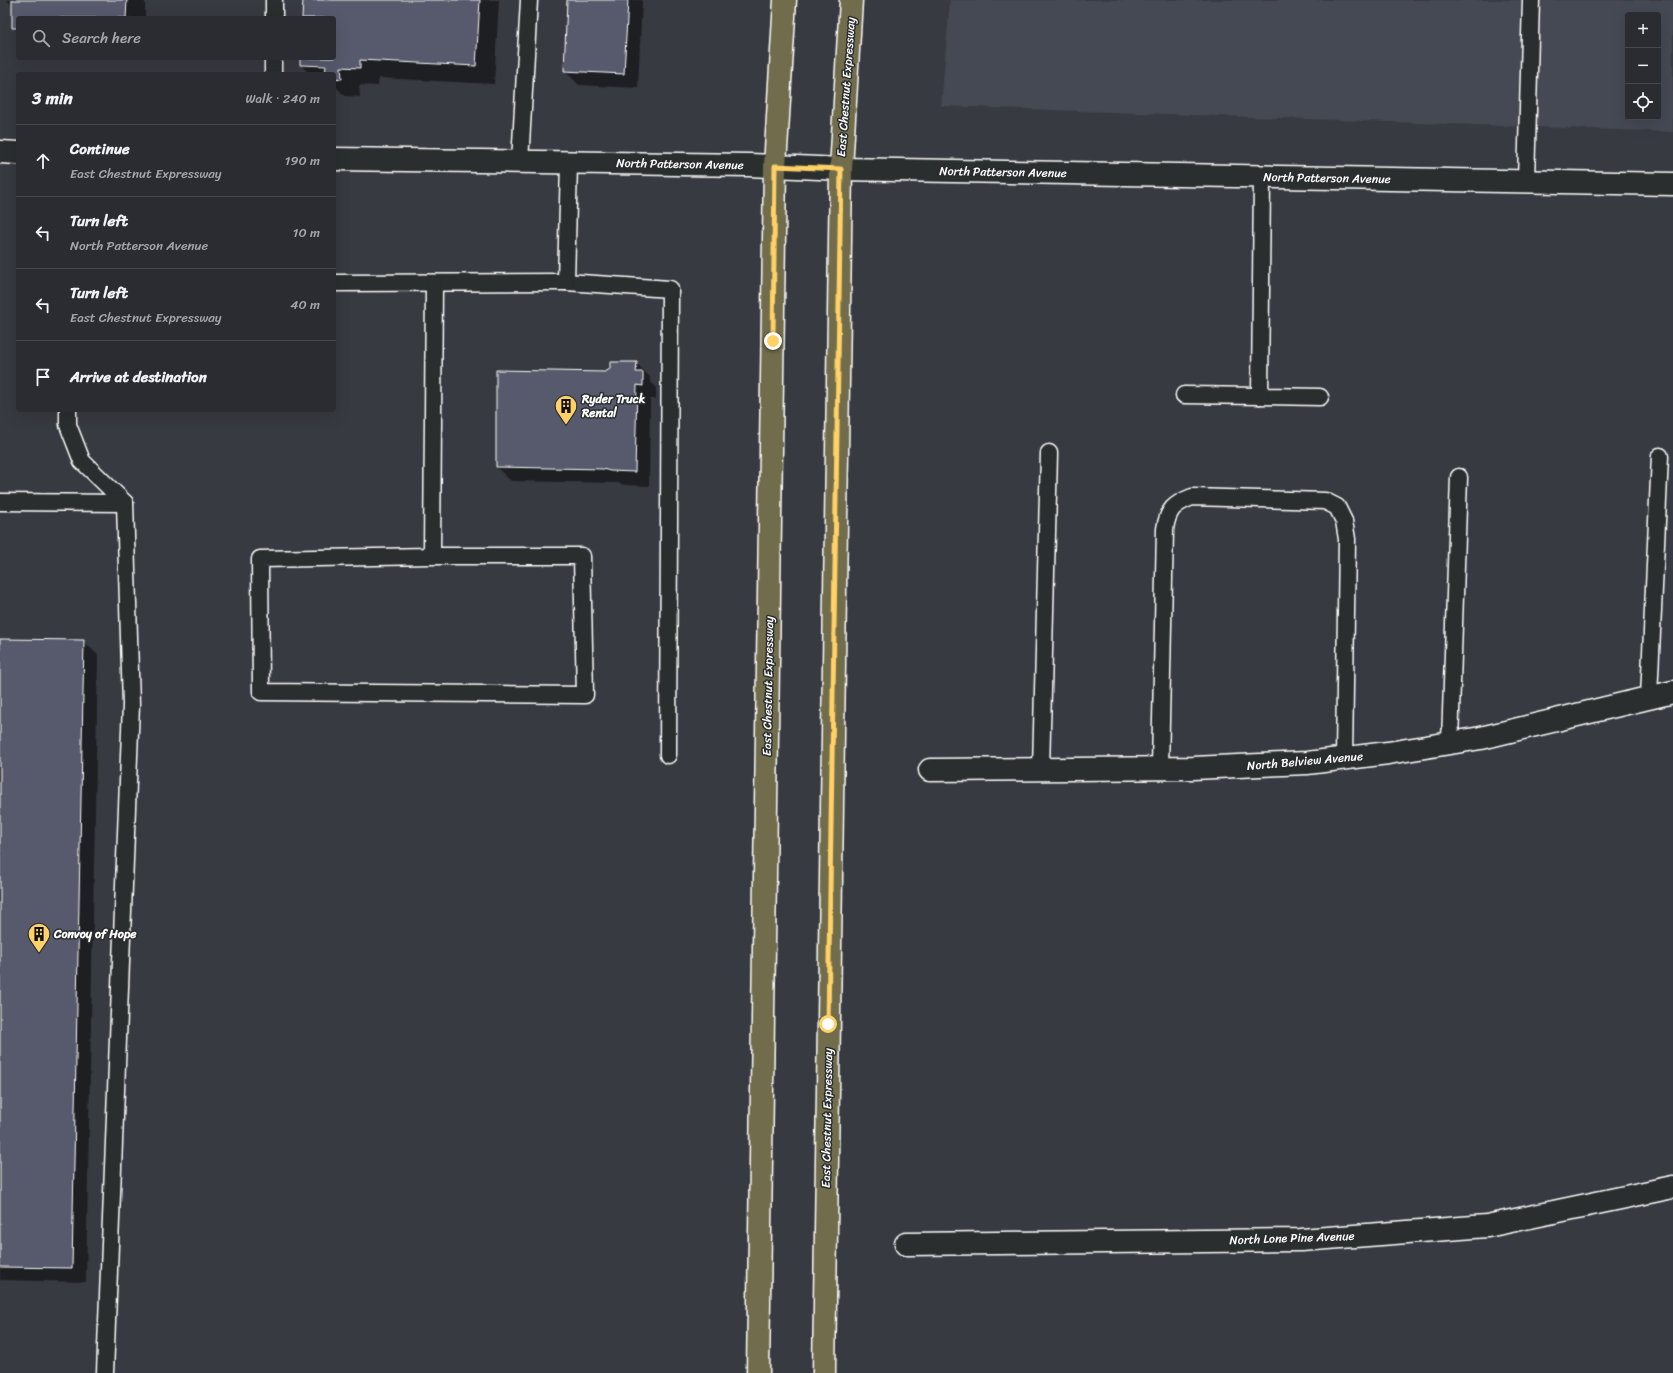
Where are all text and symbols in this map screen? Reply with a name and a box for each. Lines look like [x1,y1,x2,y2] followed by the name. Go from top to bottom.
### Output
[1625,12,1661,120] map controls
[1625,12,1661,48] button: +
[16,16,336,60] search box
[830,16,862,157] street label: East Chestnut Expressway
[62,25,141,51] text: Search here
[30,27,52,49] icon: search
[1625,48,1661,84] button: −
[32,83,73,113] text: 3 min
[1625,84,1661,120] button: locate
[245,87,320,110] text: Walk · 240 m
[70,136,130,162] text: Continue
[285,149,320,172] text: 190 m
[32,150,54,172] icon: ahead
[616,152,744,176] street label: North Patterson Avenue
[939,160,1067,184] street label: North Patterson Avenue
[70,162,221,185] text: East Chestnut Expressway
[1263,166,1391,190] street label: North Patterson Avenue
[70,208,128,234] text: Turn left
[293,221,320,244] text: 10 m
[32,222,54,244] icon: left
[70,234,208,257] text: North Patterson Avenue
[70,280,128,306] text: Turn left
[290,293,320,316] text: 40 m
[32,294,54,316] icon: left
[70,306,221,329] text: East Chestnut Expressway
[764,332,782,350] route end
[70,364,207,390] text: Arrive at destination
[32,366,54,388] icon: arrive
[581,388,646,424] place label: Ryder Truck Rental
[553,393,579,426] building icon: Ryder Truck Rental
[756,615,780,756] street label: East Chestnut Expressway
[1246,745,1364,777] street label: North Belview Avenue
[26,921,52,954] building icon: Convoy of Hope
[53,923,137,945] place label: Convoy of Hope
[819,1015,837,1033] route start
[815,1047,839,1188] street label: East Chestnut Expressway
[1229,1225,1355,1251] street label: North Lone Pine Avenue

